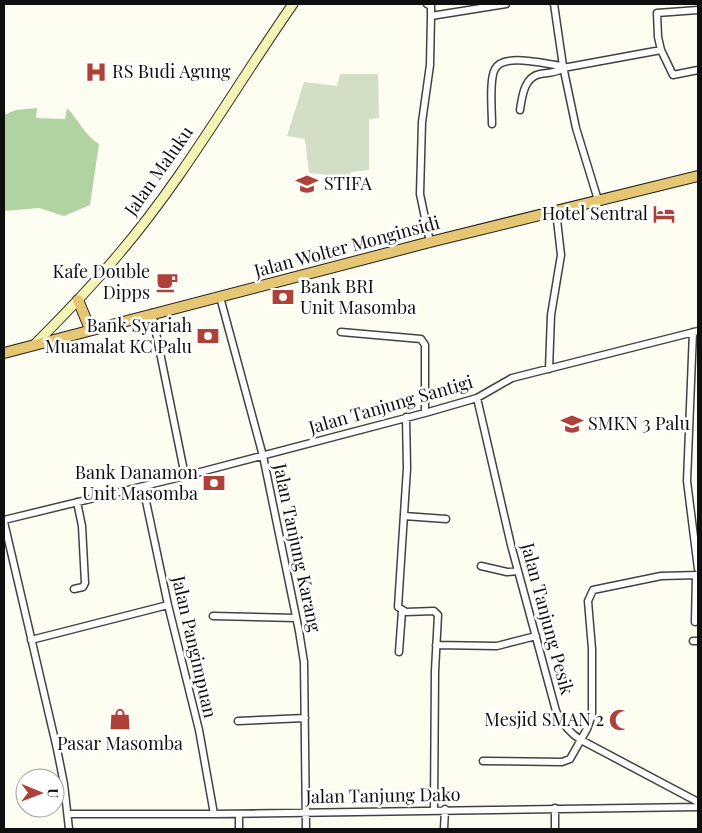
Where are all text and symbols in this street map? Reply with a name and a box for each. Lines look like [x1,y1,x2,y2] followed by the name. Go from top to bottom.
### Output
[83,59,109,85] hospital icon: RS Budi Agung
[112,59,231,83] place label: RS Budi Agung
[118,120,198,221] street label: Jalan Maluku
[294,171,320,197] school or university icon: STIFA
[324,171,372,195] place label: STIFA
[542,201,648,225] place label: Hotel Sentral
[651,201,677,227] hotel icon: Hotel Sentral
[250,210,442,283] street label: Jalan Wolter Monginsidi
[53,259,150,304] place label: Kafe Double Dipps
[154,269,180,295] cafe icon: Kafe Double Dipps
[300,274,416,319] place label: Bank BRI Unit Masomba
[270,284,296,310] bank icon: Bank BRI Unit Masomba
[45,313,193,358] place label: Bank Syariah Muamalat KC Palu
[195,323,221,349] bank icon: Bank Syariah Muamalat KC Palu
[305,369,476,439] street label: Jalan Tanjung Santigi
[559,411,585,437] school or university icon: SMKN 3 Palu
[588,411,690,435] place label: SMKN 3 Palu
[75,460,198,505] place label: Bank Danamon Unit Masomba
[268,460,328,635] street label: Jalan Tanjung Karang
[201,470,227,496] bank icon: Bank Danamon Unit Masomba
[516,539,580,697] street label: Jalan Tanjung Pesik
[167,572,223,720] street label: Jalan Pangimpuan
[107,706,133,732] shop icon: Pasar Masomba
[484,707,604,731] place label: Mesjid SMAN 2
[607,707,633,733] mosque icon: Mesjid SMAN 2
[57,731,183,755] place label: Pasar Masomba
[15,768,65,818] north arrow
[304,782,461,808] street label: Jalan Tanjung Dako
[44,788,63,799] text: U

